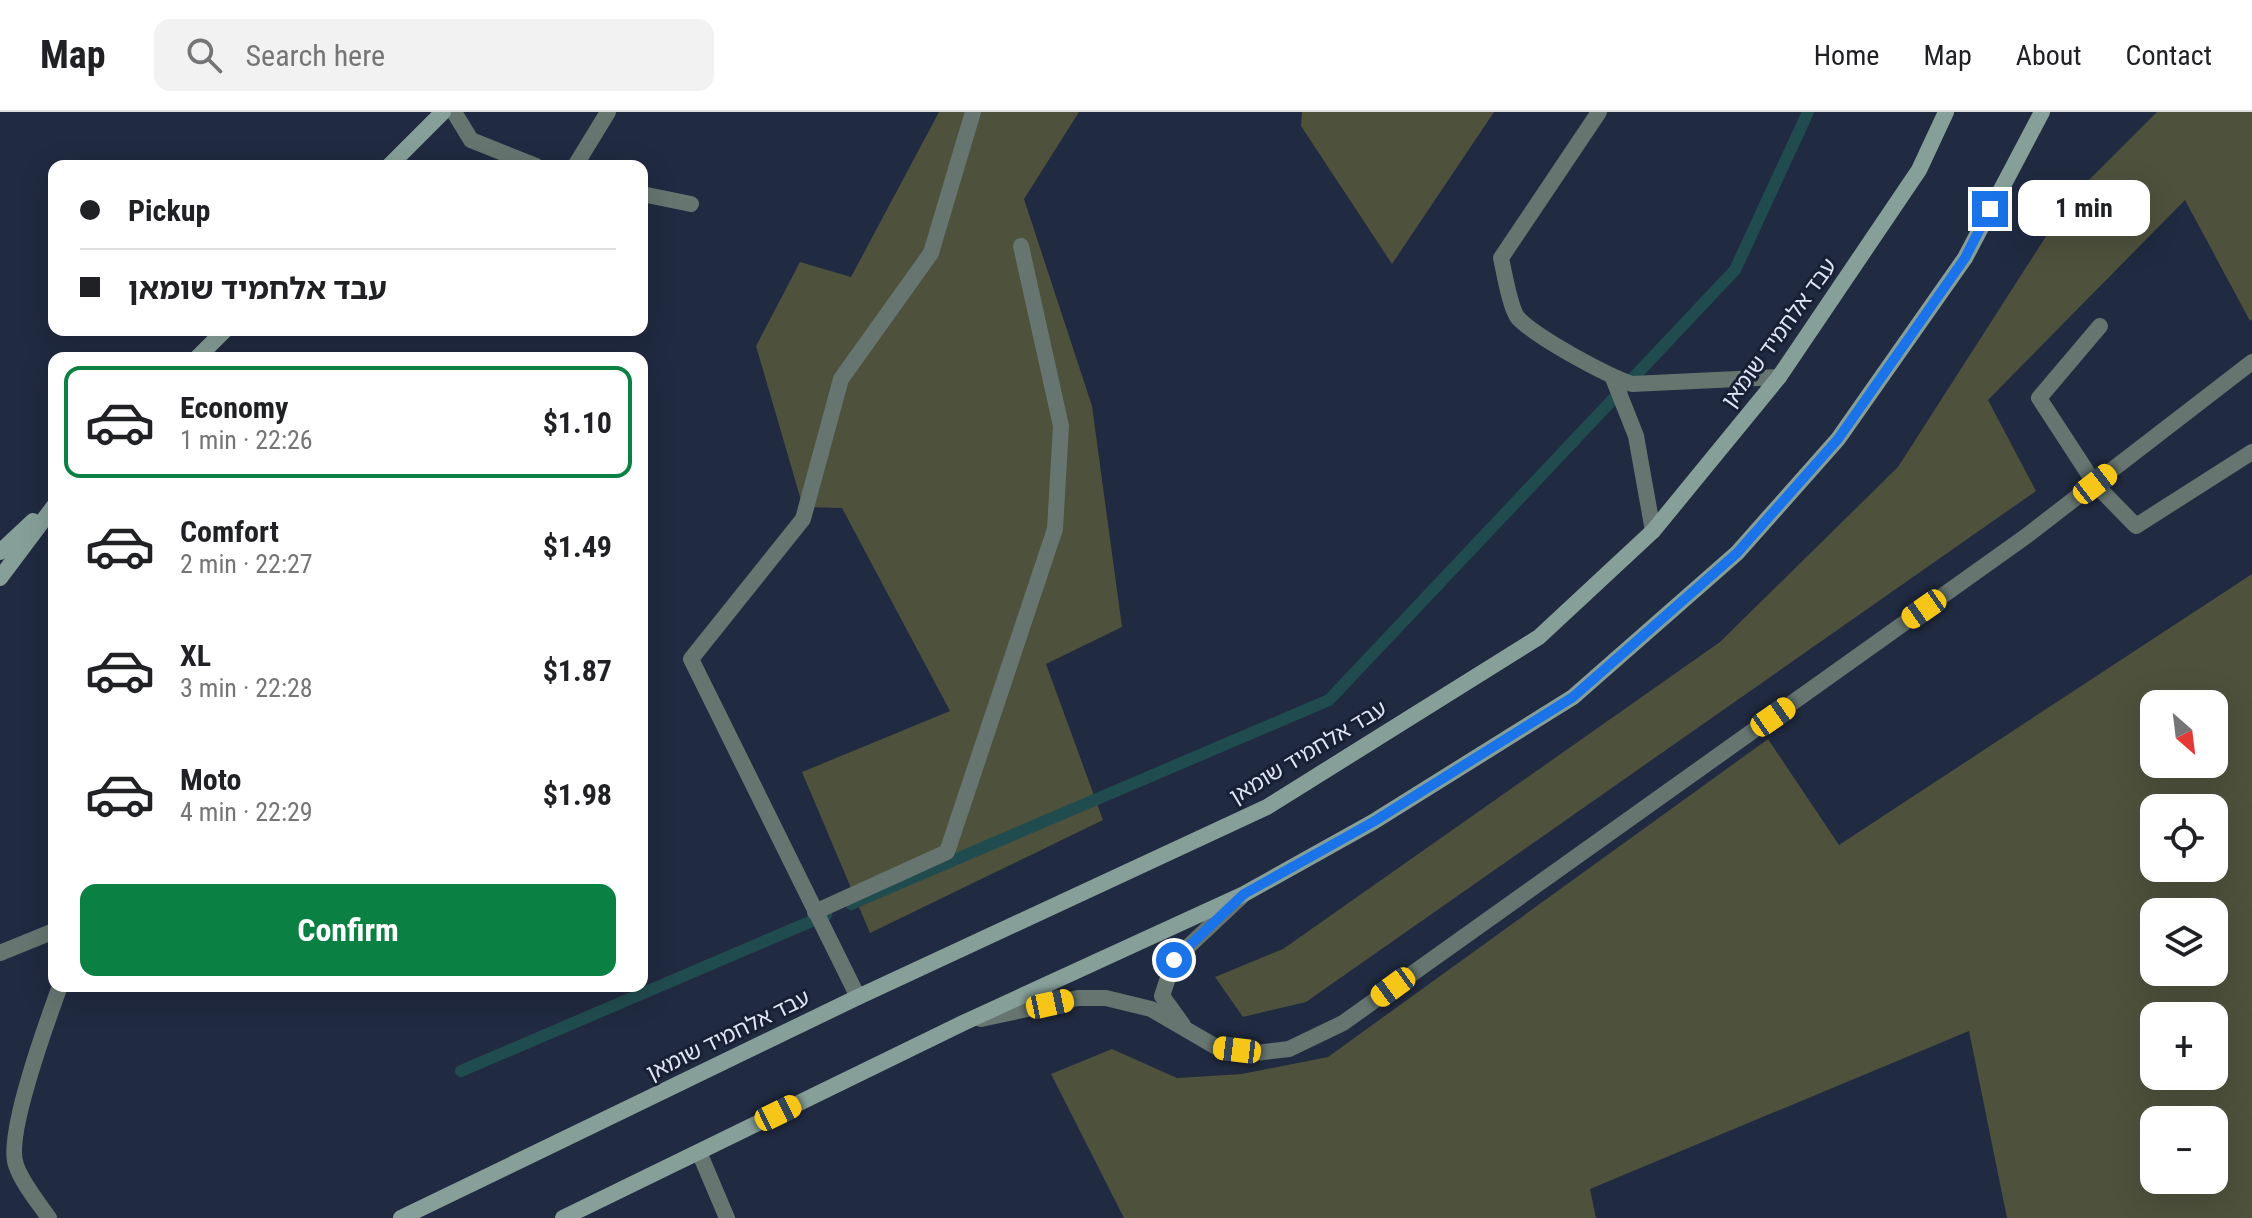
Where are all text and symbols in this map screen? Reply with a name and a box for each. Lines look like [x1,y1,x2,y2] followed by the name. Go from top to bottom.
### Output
[154,19,714,91] search box
[40,33,106,77] text: Map
[182,33,226,77] icon: search
[246,38,385,73] text: Search here
[1814,39,1879,72] text: Home
[1923,39,1972,72] text: Map
[2016,39,2082,72] text: About
[2126,39,2212,72] text: Contact
[2018,181,2150,237] callout: 1 min
[1972,191,2008,227] route end
[128,193,210,228] text: Pickup
[2055,193,2113,223] text: 1 min
[1716,253,1842,413] street label: עבד אלחמיד שומאן
[128,271,387,306] text: עבד אלחמיד שומאן
[84,386,156,458] icon: car
[180,390,288,425] text: Economy
[543,405,612,440] text: $1.10
[180,425,313,455] text: 1 min · 22:26
[2069,460,2121,508] car
[84,510,156,582] icon: car
[180,514,279,549] text: Comfort
[543,529,612,564] text: $1.49
[180,549,313,579] text: 2 min · 22:27
[1897,585,1951,633] car
[84,634,156,706] icon: car
[180,638,211,673] text: XL
[543,653,612,688] text: $1.87
[180,673,313,703] text: 3 min · 22:28
[2140,690,2228,778] north arrow
[2140,690,2228,1194] map controls
[1746,693,1800,741] car
[1225,695,1391,809] street label: עבד אלחמיד שומאן
[84,758,156,830] icon: car
[180,762,241,797] text: Moto
[543,777,612,812] text: $1.98
[2140,794,2228,882] button: locate
[180,797,313,827] text: 4 min · 22:29
[80,884,616,976] button: Confirm
[2140,898,2228,986] button: layers
[1156,942,1192,978] route start
[1367,963,1419,1011] car
[642,985,814,1085] street label: עבד אלחמיד שומאן
[1024,987,1076,1021] car
[2140,1002,2228,1090] button: +
[1212,1035,1262,1065] car
[751,1092,805,1134] car
[2140,1106,2228,1194] button: −

